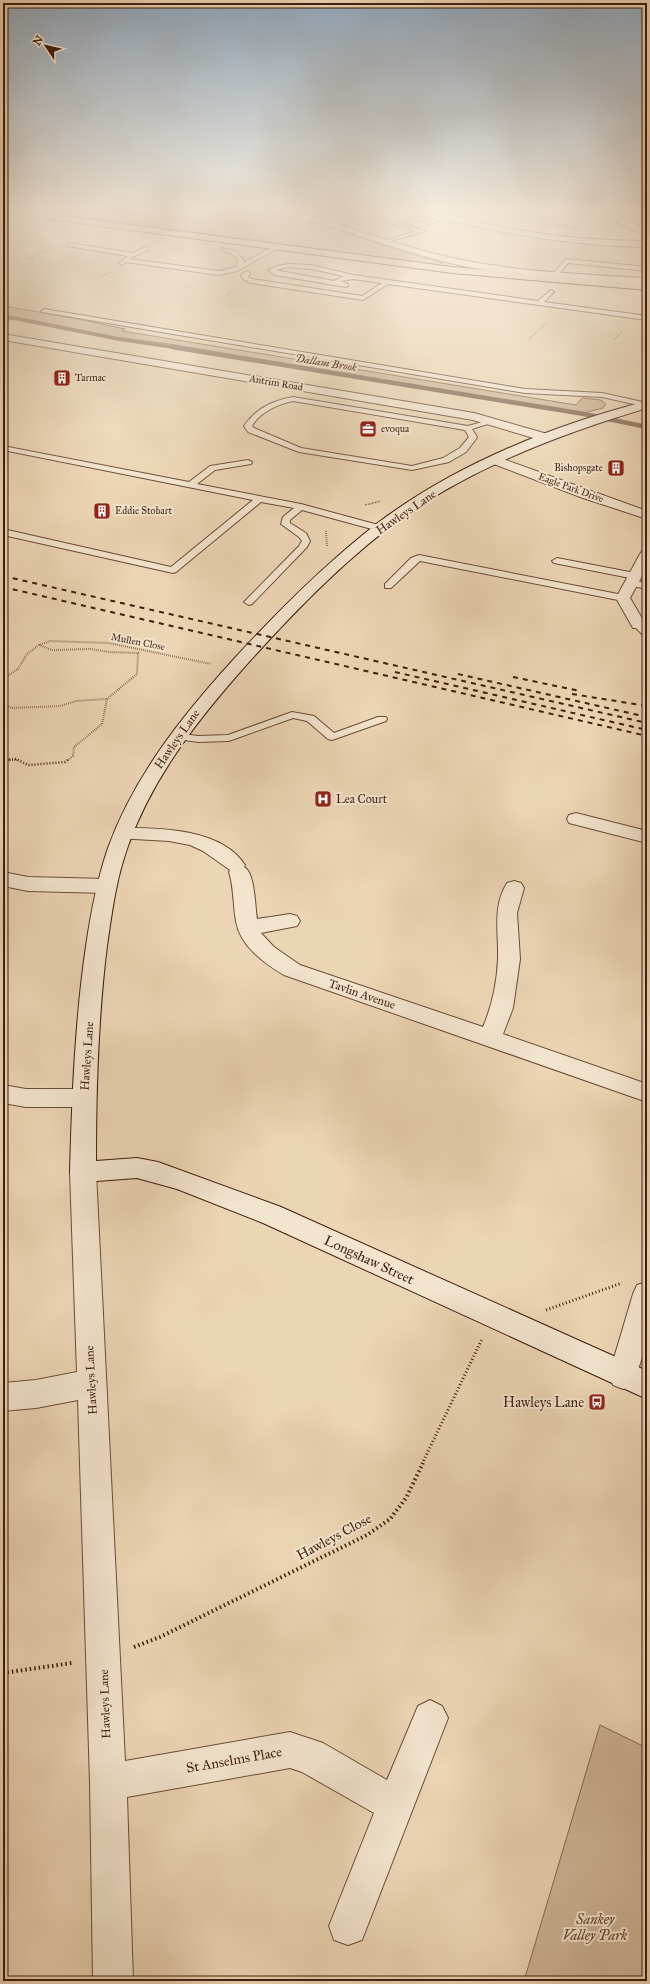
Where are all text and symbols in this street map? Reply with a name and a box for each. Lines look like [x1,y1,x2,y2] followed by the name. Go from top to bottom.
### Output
[26,26,66,66] north arrow
[30,32,47,48] text: N
[294,352,358,374] water label: Dallam Brook
[52,368,72,388] building icon: Tarmac
[75,372,106,384] place label: Tarmac
[247,372,304,394] street label: Antrim Road
[358,419,378,439] office icon: evoqua
[381,423,410,436] place label: evoqua
[606,458,626,478] building icon: Bishopsgate
[554,462,603,474] place label: Bishopsgate
[537,471,605,505] street label: Eagle Park Drive
[373,487,439,537] street label: Hawleys Lane
[92,501,112,521] building icon: Eddie Stobart
[115,505,172,517] place label: Eddie Stobart
[110,631,166,653] street label: Mullen Close
[151,707,203,771] street label: Hawleys Lane
[313,789,333,809] hospital icon: Lea Court
[336,792,388,806] place label: Lea Court
[327,976,397,1012] street label: Tavlin Avenue
[78,1021,96,1091] street label: Hawleys Lane
[321,1232,417,1288] street label: Longshaw Street
[82,1345,100,1415] street label: Hawleys Lane
[587,1392,607,1412] bus stop icon: Hawleys Lane
[503,1394,584,1411] place label: Hawleys Lane
[294,1510,375,1564] street label: Hawleys Close
[97,1669,113,1739] street label: Hawleys Lane
[185,1743,283,1777] street label: St Anselms Place
[563,1911,628,1944] park label: Sankey Valley Park

